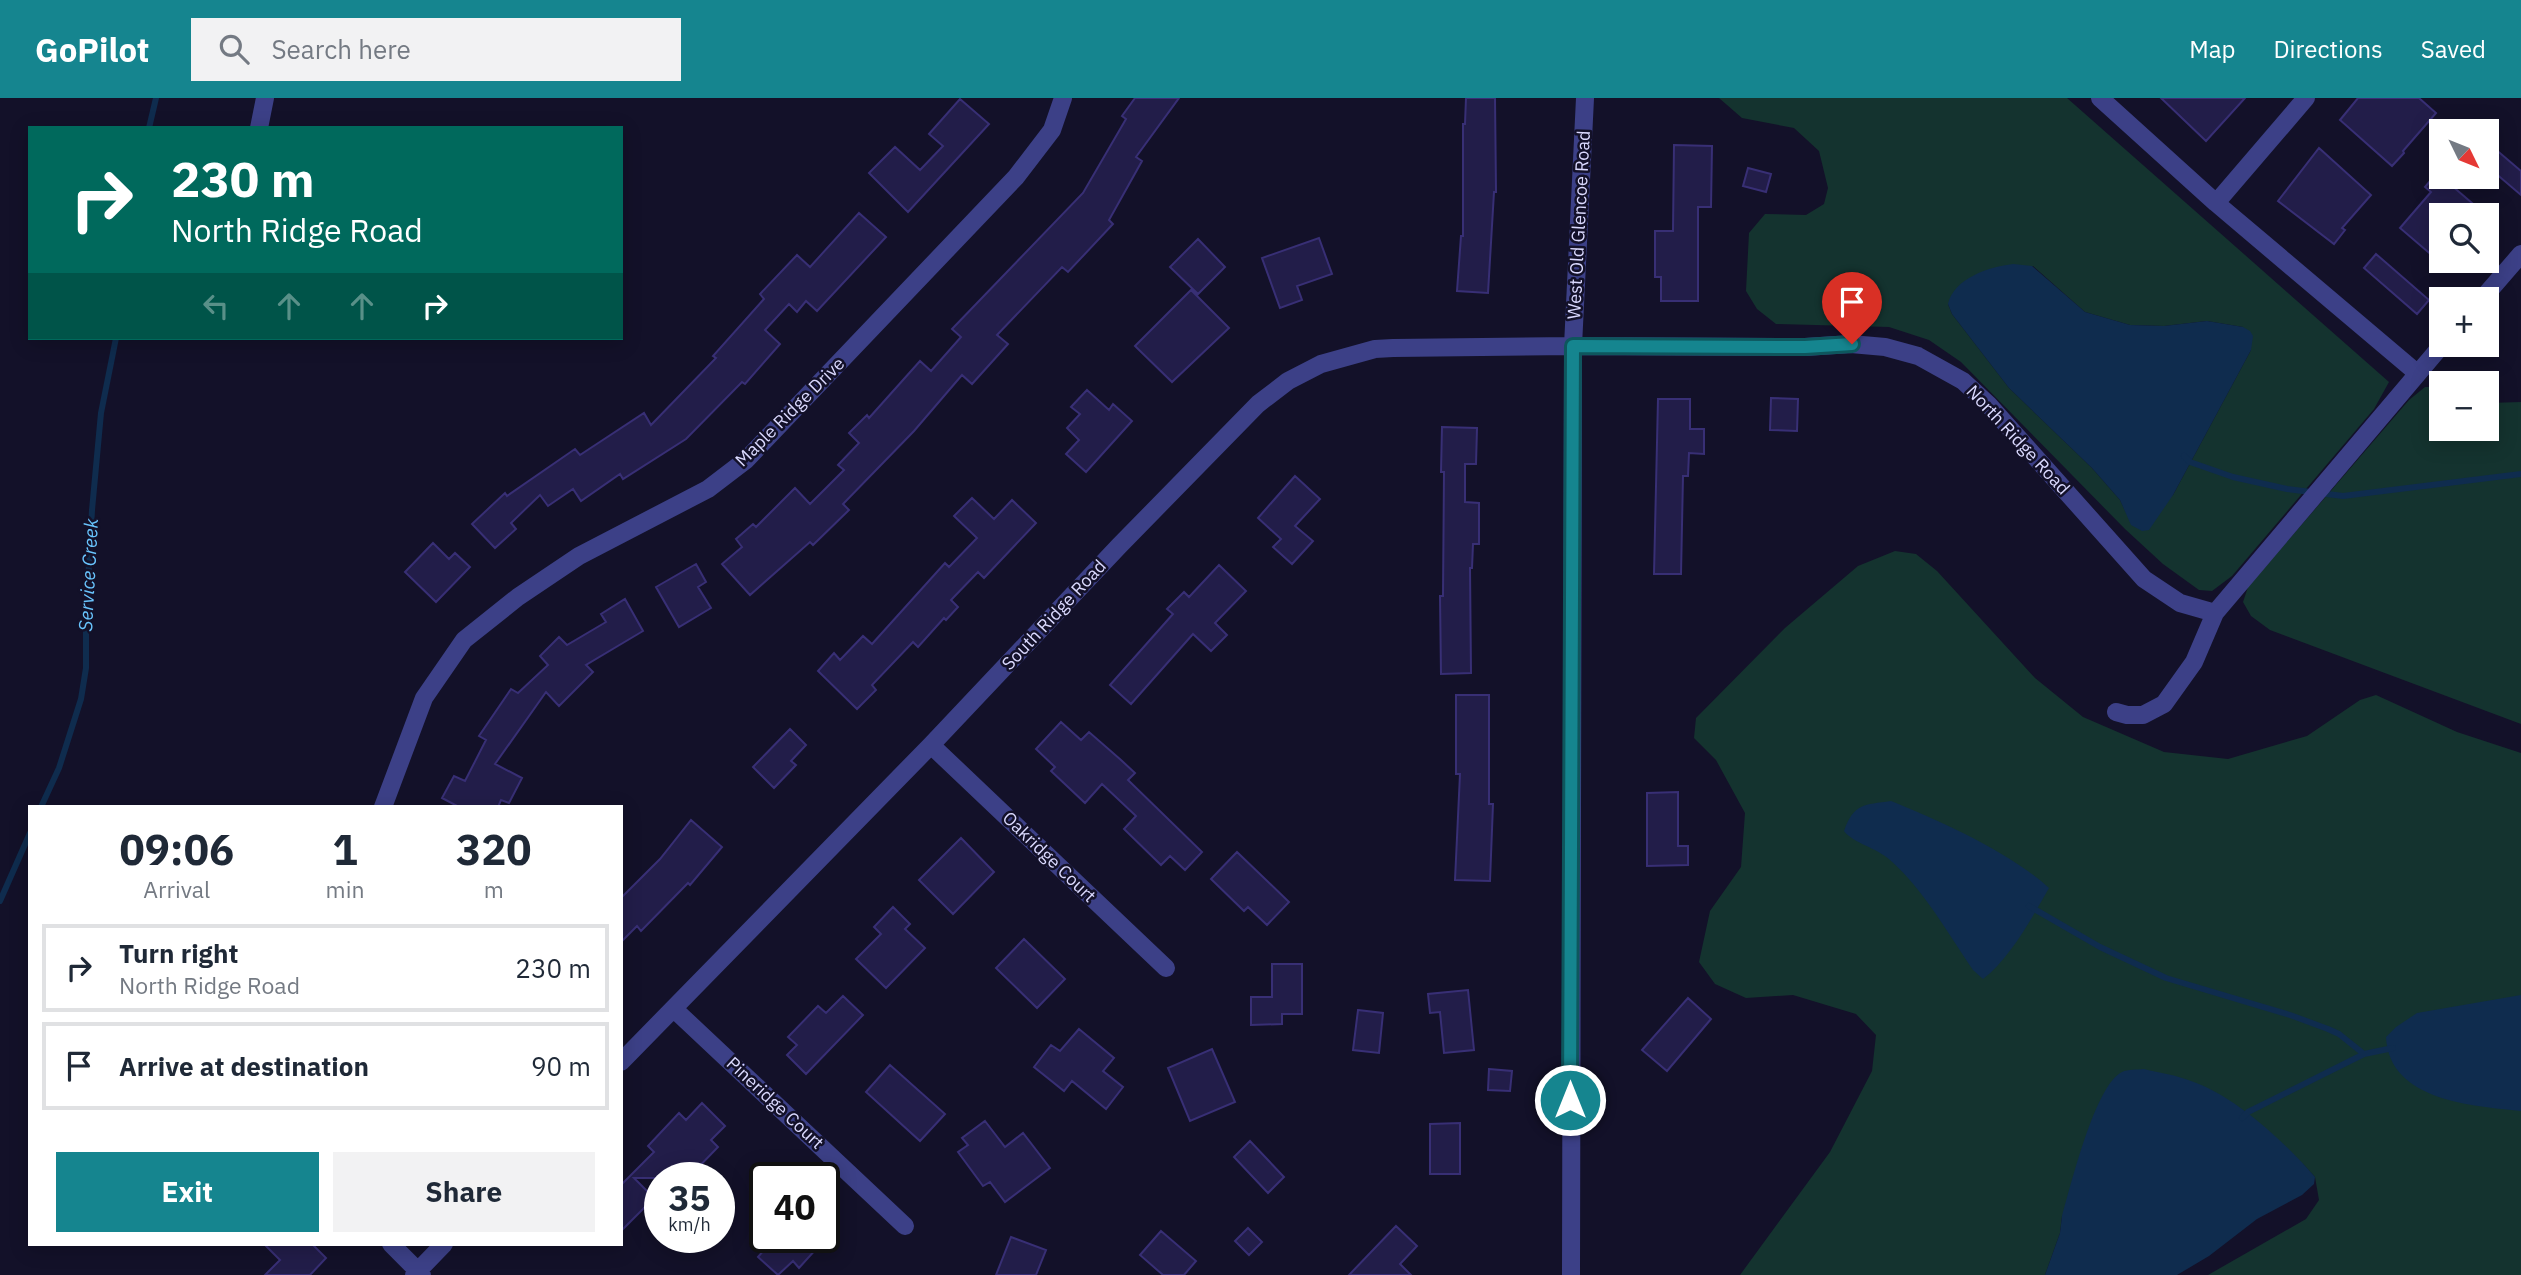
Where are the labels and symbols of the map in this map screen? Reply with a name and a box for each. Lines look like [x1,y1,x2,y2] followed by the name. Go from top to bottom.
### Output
[2429,119,2499,189] north arrow
[1562,130,1595,320] street label: West Old Glencoe Road
[1822,272,1882,344] pin
[730,352,849,471] street label: Maple Ridge Drive
[1962,380,2075,499] street label: North Ridge Road
[73,517,103,632] water label: Service Creek
[996,555,1111,675] street label: South Ridge Road
[998,806,1101,907] street label: Oakridge Court
[722,1052,829,1154] street label: Pineridge Court
[1533,1063,1607,1137] position arrow
[749,1162,840,1253] speed limit sign: 40

